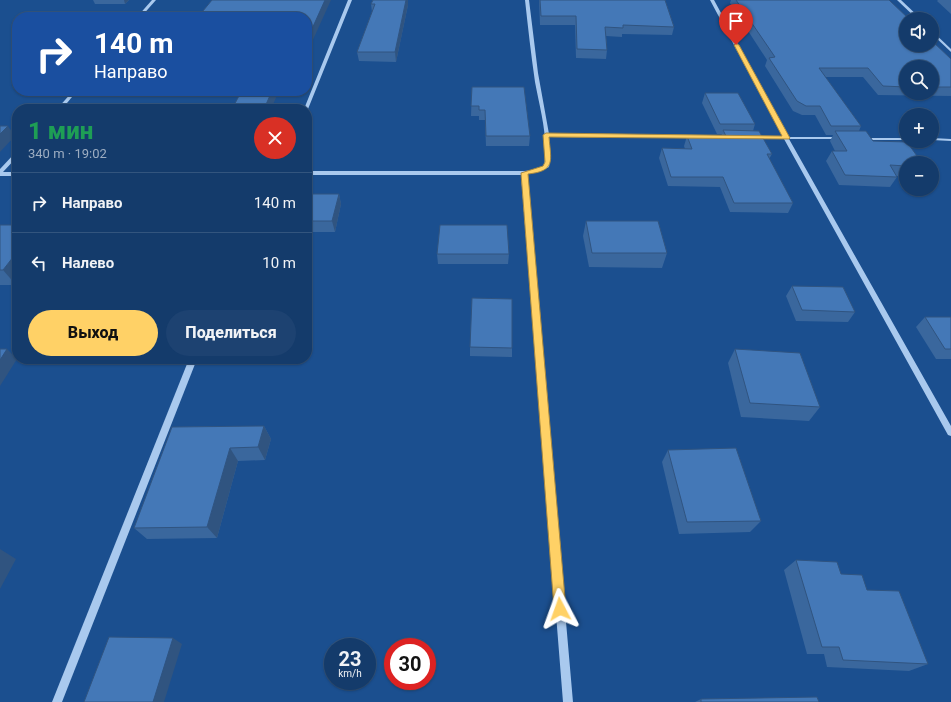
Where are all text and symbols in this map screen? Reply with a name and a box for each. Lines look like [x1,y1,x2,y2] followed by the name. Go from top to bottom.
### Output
[719,4,753,45] pin
[725,10,747,32] icon: arrive
[899,12,939,196] map controls
[899,12,939,52] button: sound
[94,27,173,60] text: 140 m
[28,28,80,80] icon: right
[899,60,939,100] button: search
[94,61,167,82] text: Направо
[899,108,939,148] button: +
[28,117,93,145] text: 1 мин
[254,117,296,159] button: close
[28,146,107,161] text: 340 m · 19:02
[899,156,939,196] button: −
[28,192,50,214] icon: right
[62,194,123,212] text: Направо
[254,194,296,212] text: 140 m
[28,252,50,274] icon: left
[62,254,114,272] text: Налево
[262,254,296,272] text: 10 m
[28,310,158,356] button: Выход
[166,310,296,356] button: Поделиться
[539,588,581,630] position arrow
[384,638,436,690] speed limit sign: 30
[339,647,361,671] text: 23
[338,668,362,679] text: km/h

